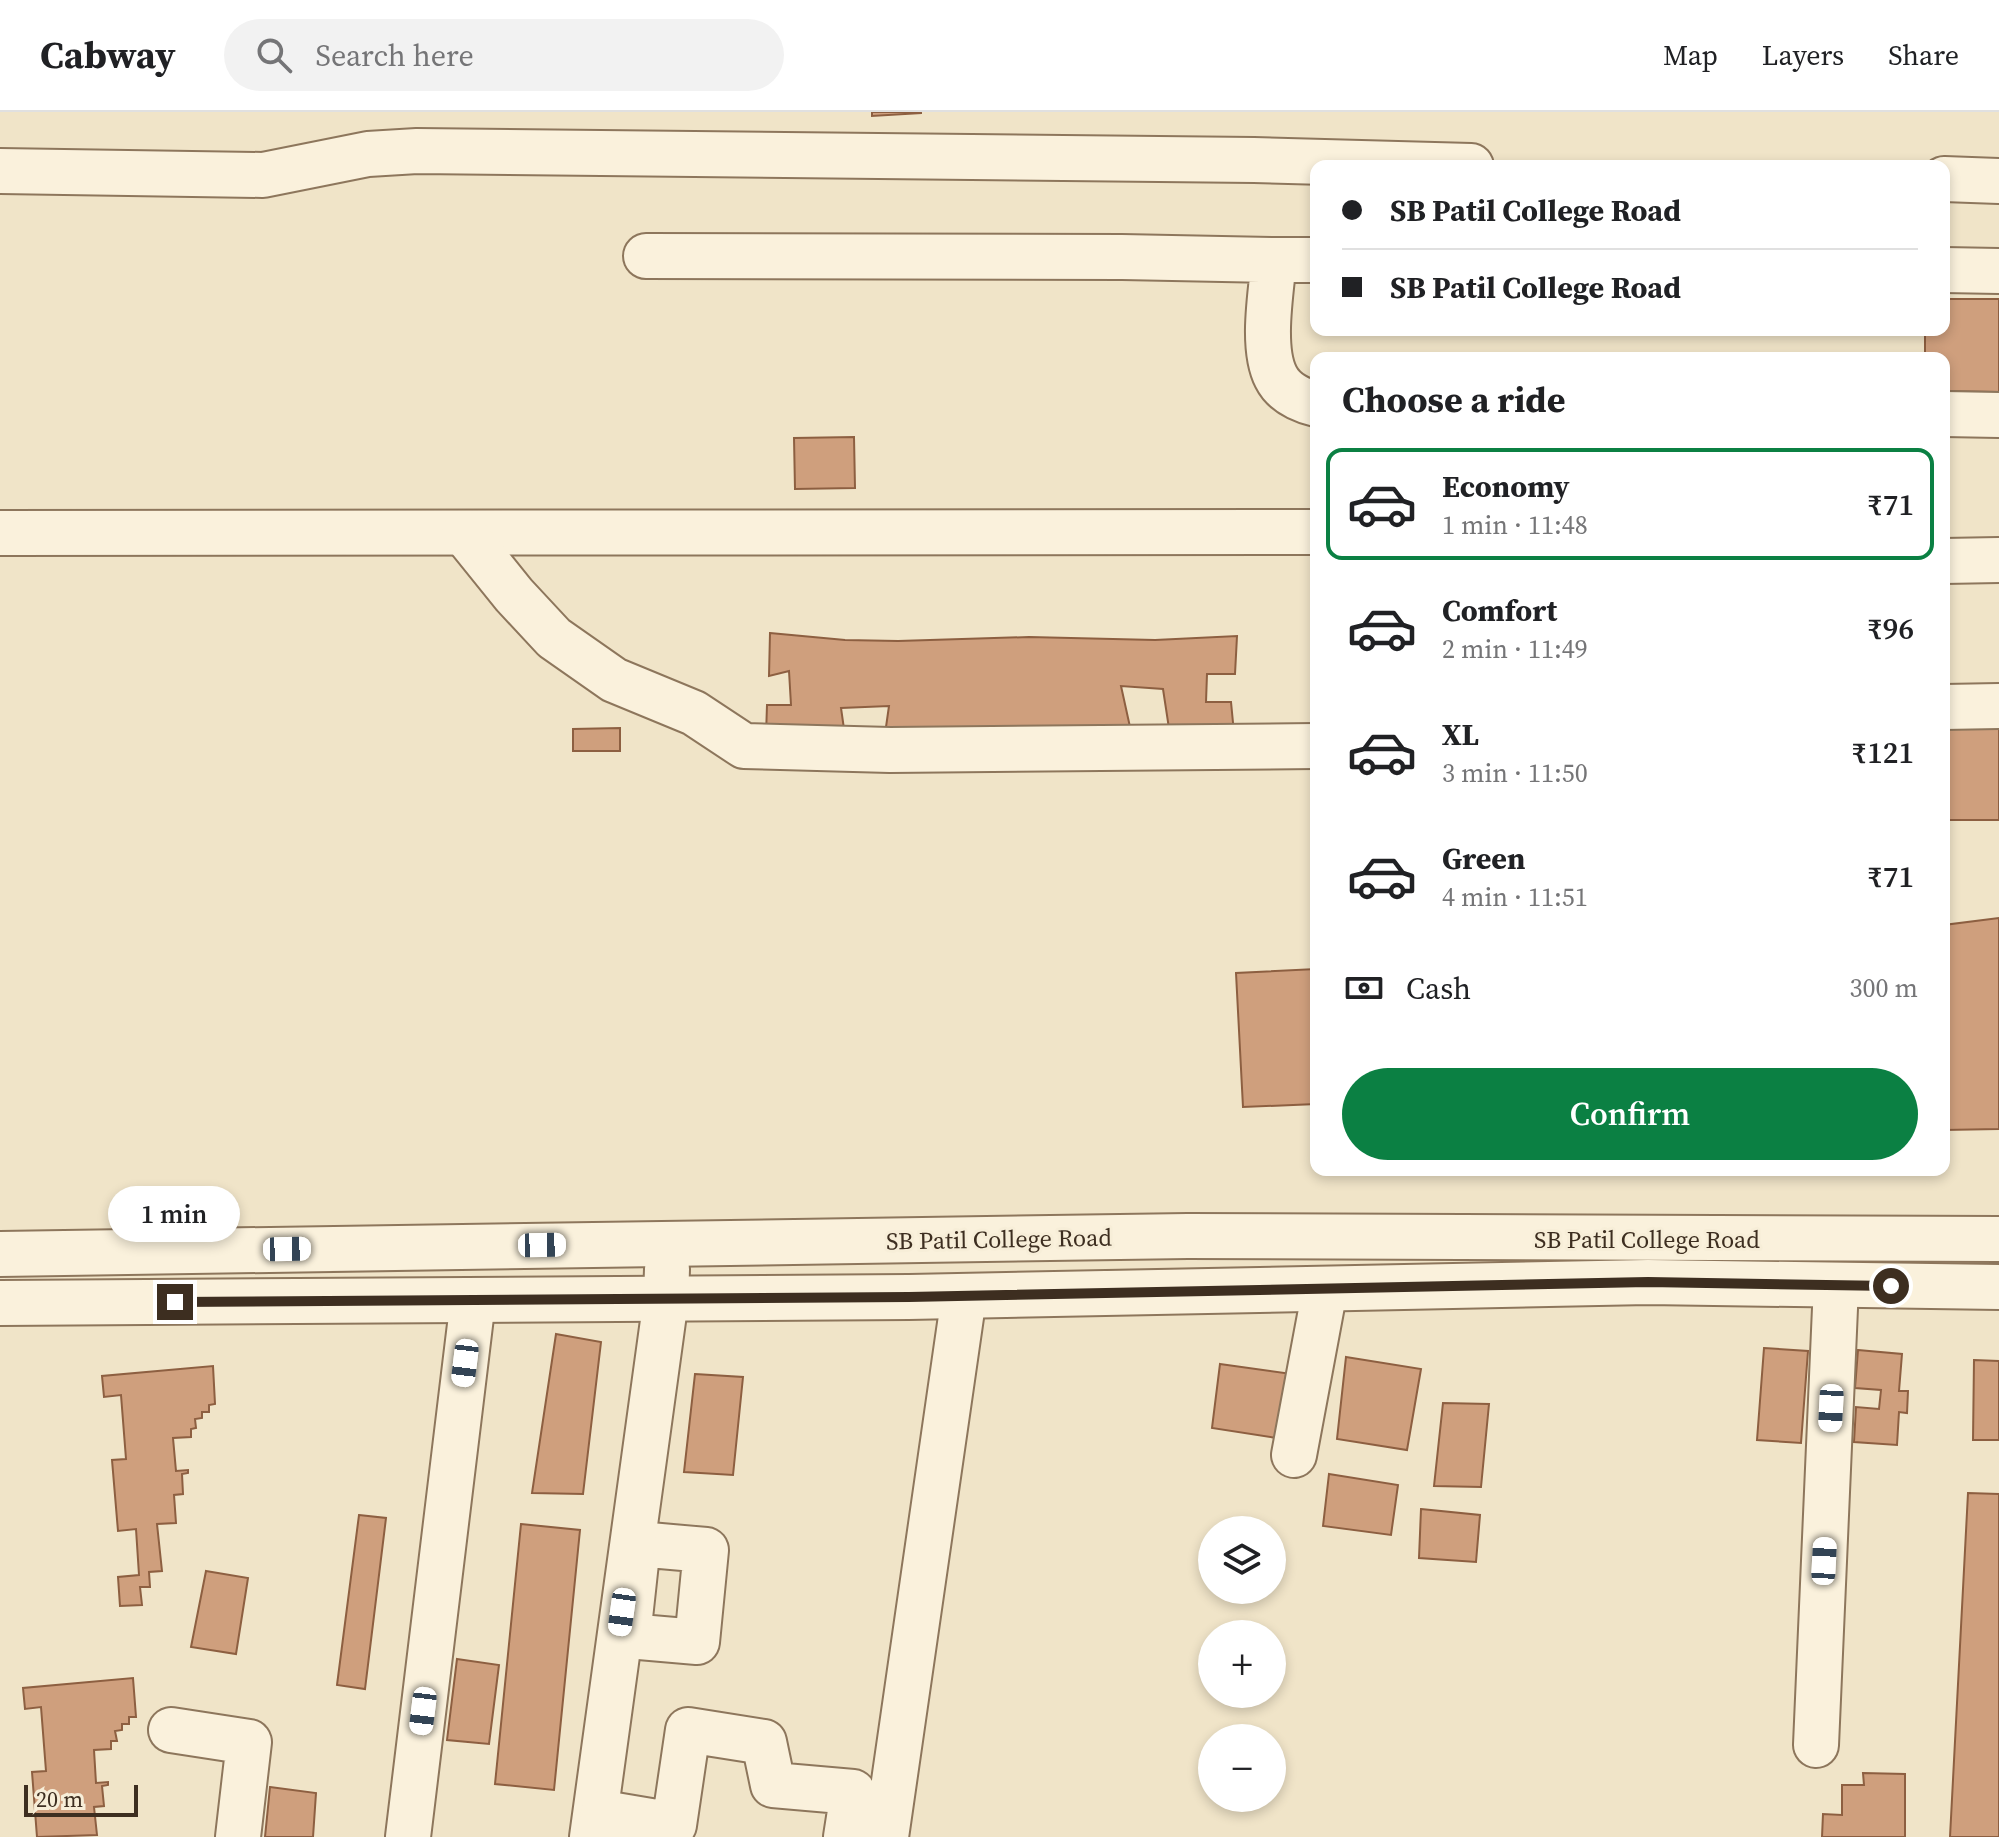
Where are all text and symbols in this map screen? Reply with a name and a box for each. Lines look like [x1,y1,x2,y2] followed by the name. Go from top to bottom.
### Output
[224,19,784,91] search box
[40,29,176,81] text: Cabway
[252,33,296,77] icon: search
[316,35,474,76] text: Search here
[1663,36,1718,74] text: Map
[1762,36,1844,74] text: Layers
[1888,36,1959,74] text: Share
[1390,190,1681,231] text: SB Patil College Road
[1390,267,1681,308] text: SB Patil College Road
[1342,375,1565,424] text: Choose a ride
[1442,466,1570,507] text: Economy
[1346,468,1418,540] icon: car
[1867,484,1914,525] text: ₹71
[1442,507,1588,543] text: 1 min · 11:48
[1442,590,1557,631] text: Comfort
[1346,592,1418,664] icon: car
[1867,608,1914,649] text: ₹96
[1442,631,1588,667] text: 2 min · 11:49
[1442,714,1479,755] text: XL
[1346,716,1418,788] icon: car
[1852,732,1914,773] text: ₹121
[1442,755,1588,791] text: 3 min · 11:50
[1442,838,1525,879] text: Green
[1346,840,1418,912] icon: car
[1867,856,1914,897] text: ₹71
[1442,879,1588,915] text: 4 min · 11:51
[1342,966,1386,1010] icon: cash
[1406,968,1471,1009] text: Cash
[1850,970,1918,1006] text: 300 m
[1342,1068,1918,1160] button: Confirm
[109,1186,241,1242] callout: 1 min
[141,1196,207,1232] text: 1 min
[886,1221,1113,1257] street label: SB Patil College Road
[1534,1223,1760,1256] street label: SB Patil College Road
[518,1233,566,1257] car
[263,1237,311,1261] car
[1873,1268,1909,1304] route start
[157,1284,193,1320] route end
[450,1338,480,1388] car
[1818,1383,1844,1433] car
[1198,1516,1286,1812] map controls
[1198,1516,1286,1604] button: layers
[1811,1536,1837,1586] car
[607,1587,637,1637] car
[1198,1620,1286,1708] button: +
[408,1686,438,1736] car
[1198,1724,1286,1812] button: −
[24,1781,138,1817] scale bar
[36,1784,83,1814] text: 20 m

